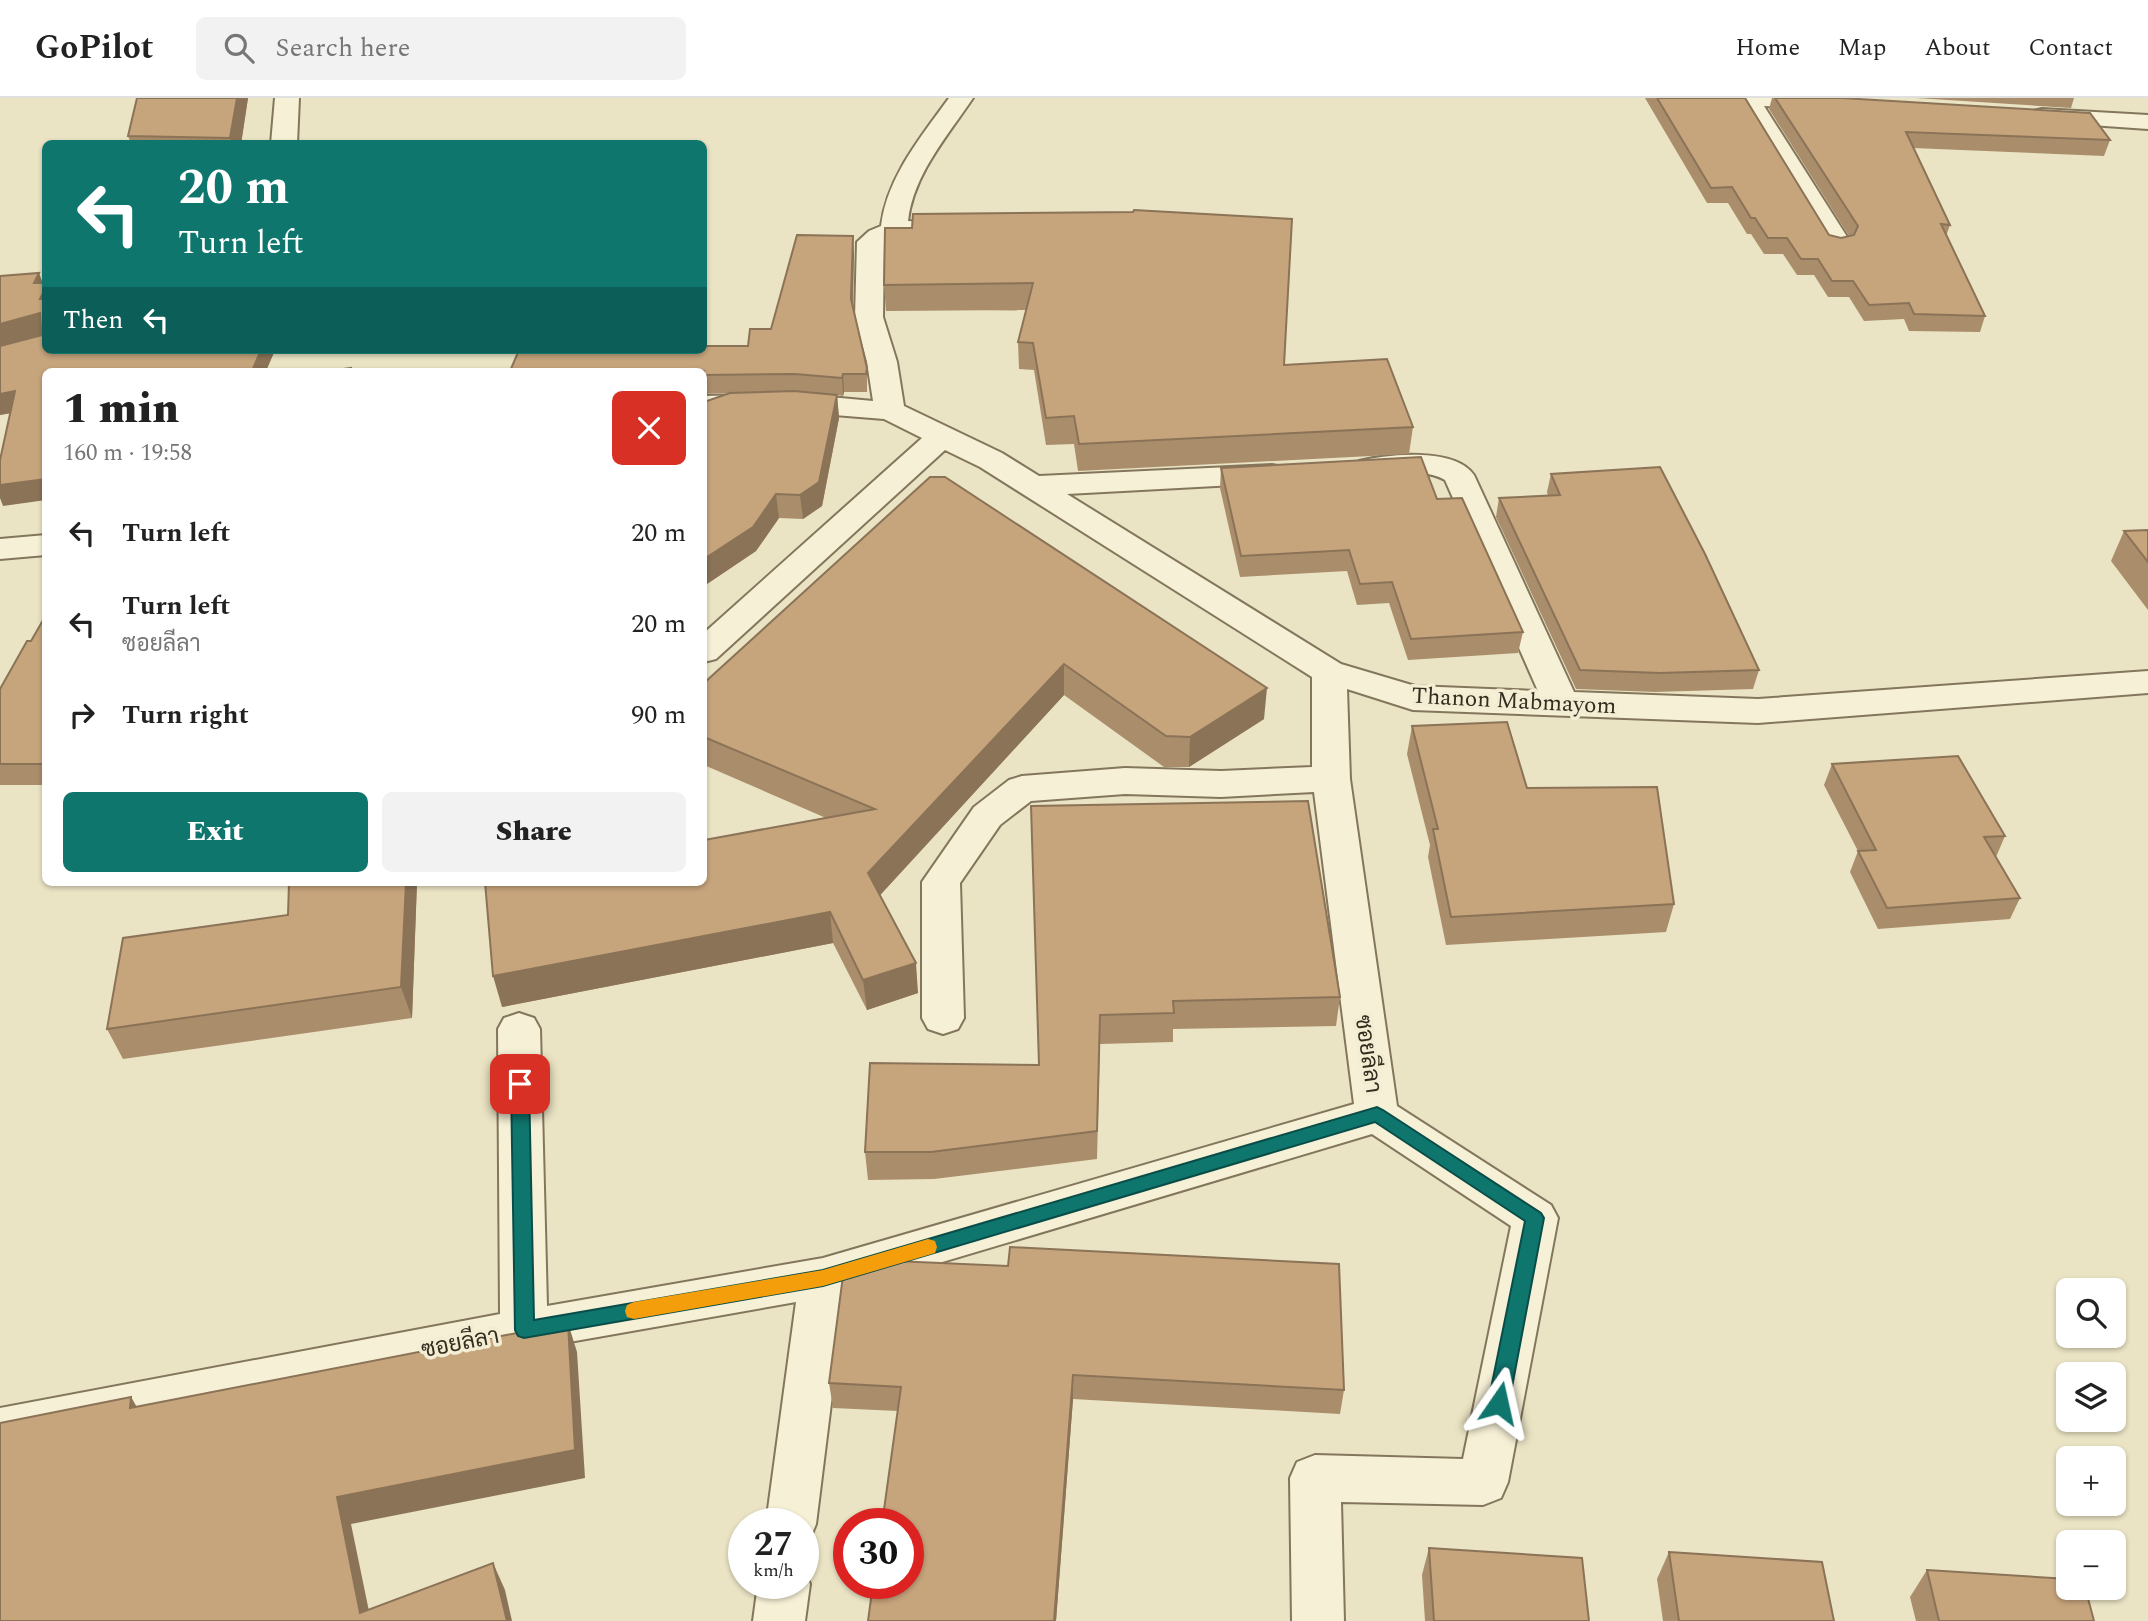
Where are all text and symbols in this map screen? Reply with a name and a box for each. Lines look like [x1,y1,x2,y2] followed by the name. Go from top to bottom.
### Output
[196,17,686,80] search box
[35,23,154,73] text: GoPilot
[276,28,410,68] text: Search here
[220,29,258,67] icon: search
[1735,30,1800,66] text: Home
[1838,30,1886,66] text: Map
[1924,30,1990,66] text: About
[2028,30,2113,66] text: Contact
[178,151,289,226] text: 20 m
[63,168,154,259] icon: left
[178,219,304,268] text: Turn left
[63,300,123,340] text: Then
[137,301,175,339] icon: left
[63,378,179,441] text: 1 min
[612,391,686,465] button: close
[63,436,192,471] text: 160 m · 19:58
[122,513,230,553] text: Turn left
[631,513,686,553] text: 20 m
[63,514,101,552] icon: left
[122,586,230,626] text: Turn left
[631,604,686,644] text: 20 m
[63,605,101,643] icon: left
[122,627,201,662] text: ซอยลีลา
[1411,679,1617,724] street label: Thanon Mabmayom
[122,695,249,735] text: Turn right
[631,695,686,735] text: 90 m
[63,696,101,734] icon: right
[63,792,368,872] button: Exit
[382,792,686,872] button: Share
[1345,1013,1390,1096] street label: ซอยลีลา
[490,1054,550,1114] pin
[501,1065,539,1103] icon: arrive
[2056,1278,2126,1600] map controls
[2056,1278,2126,1348] button: search
[418,1319,502,1368] street label: ซอยลีลา
[2056,1362,2126,1432] button: layers
[1462,1366,1536,1440] position arrow
[2056,1446,2126,1516] button: +
[833,1508,924,1599] speed limit sign: 30
[754,1518,793,1571] text: 27
[2056,1530,2126,1600] button: −
[753,1557,794,1584] text: km/h

